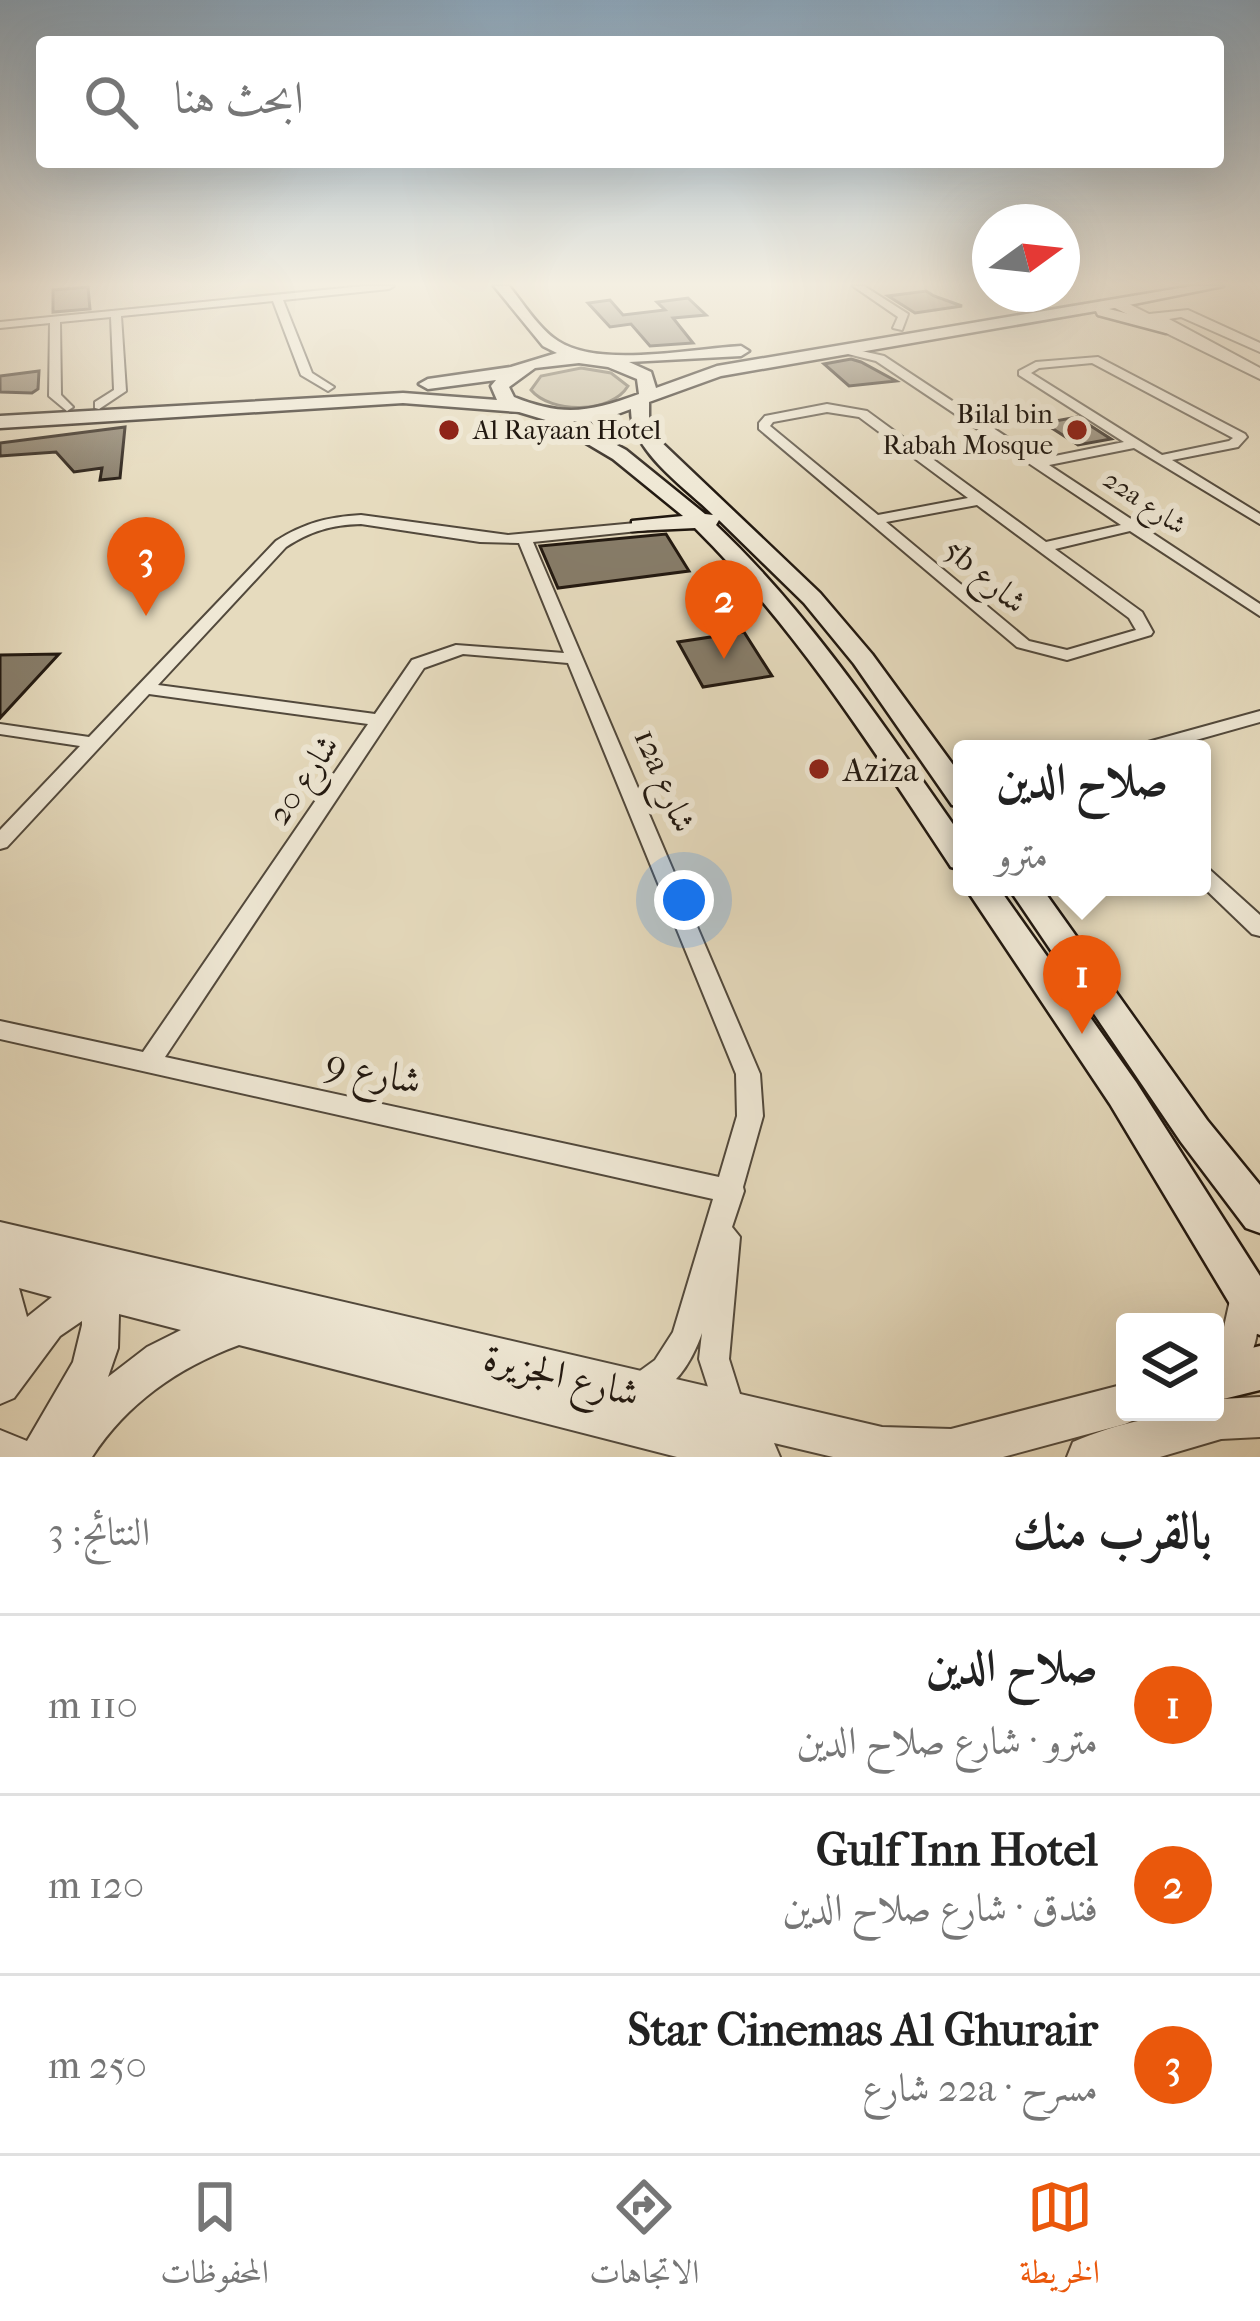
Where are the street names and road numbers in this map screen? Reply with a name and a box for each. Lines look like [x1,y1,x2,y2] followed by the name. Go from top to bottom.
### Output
[1094,463,1192,546] street label: 22a شارع
[931,530,1034,628] street label: 5b شارع
[618,723,704,841] street label: 12a شارع
[259,728,354,836] street label: شارع 20
[320,1039,426,1113] street label: شارع 9
[477,1333,644,1425] street label: شارع الجزيرة

